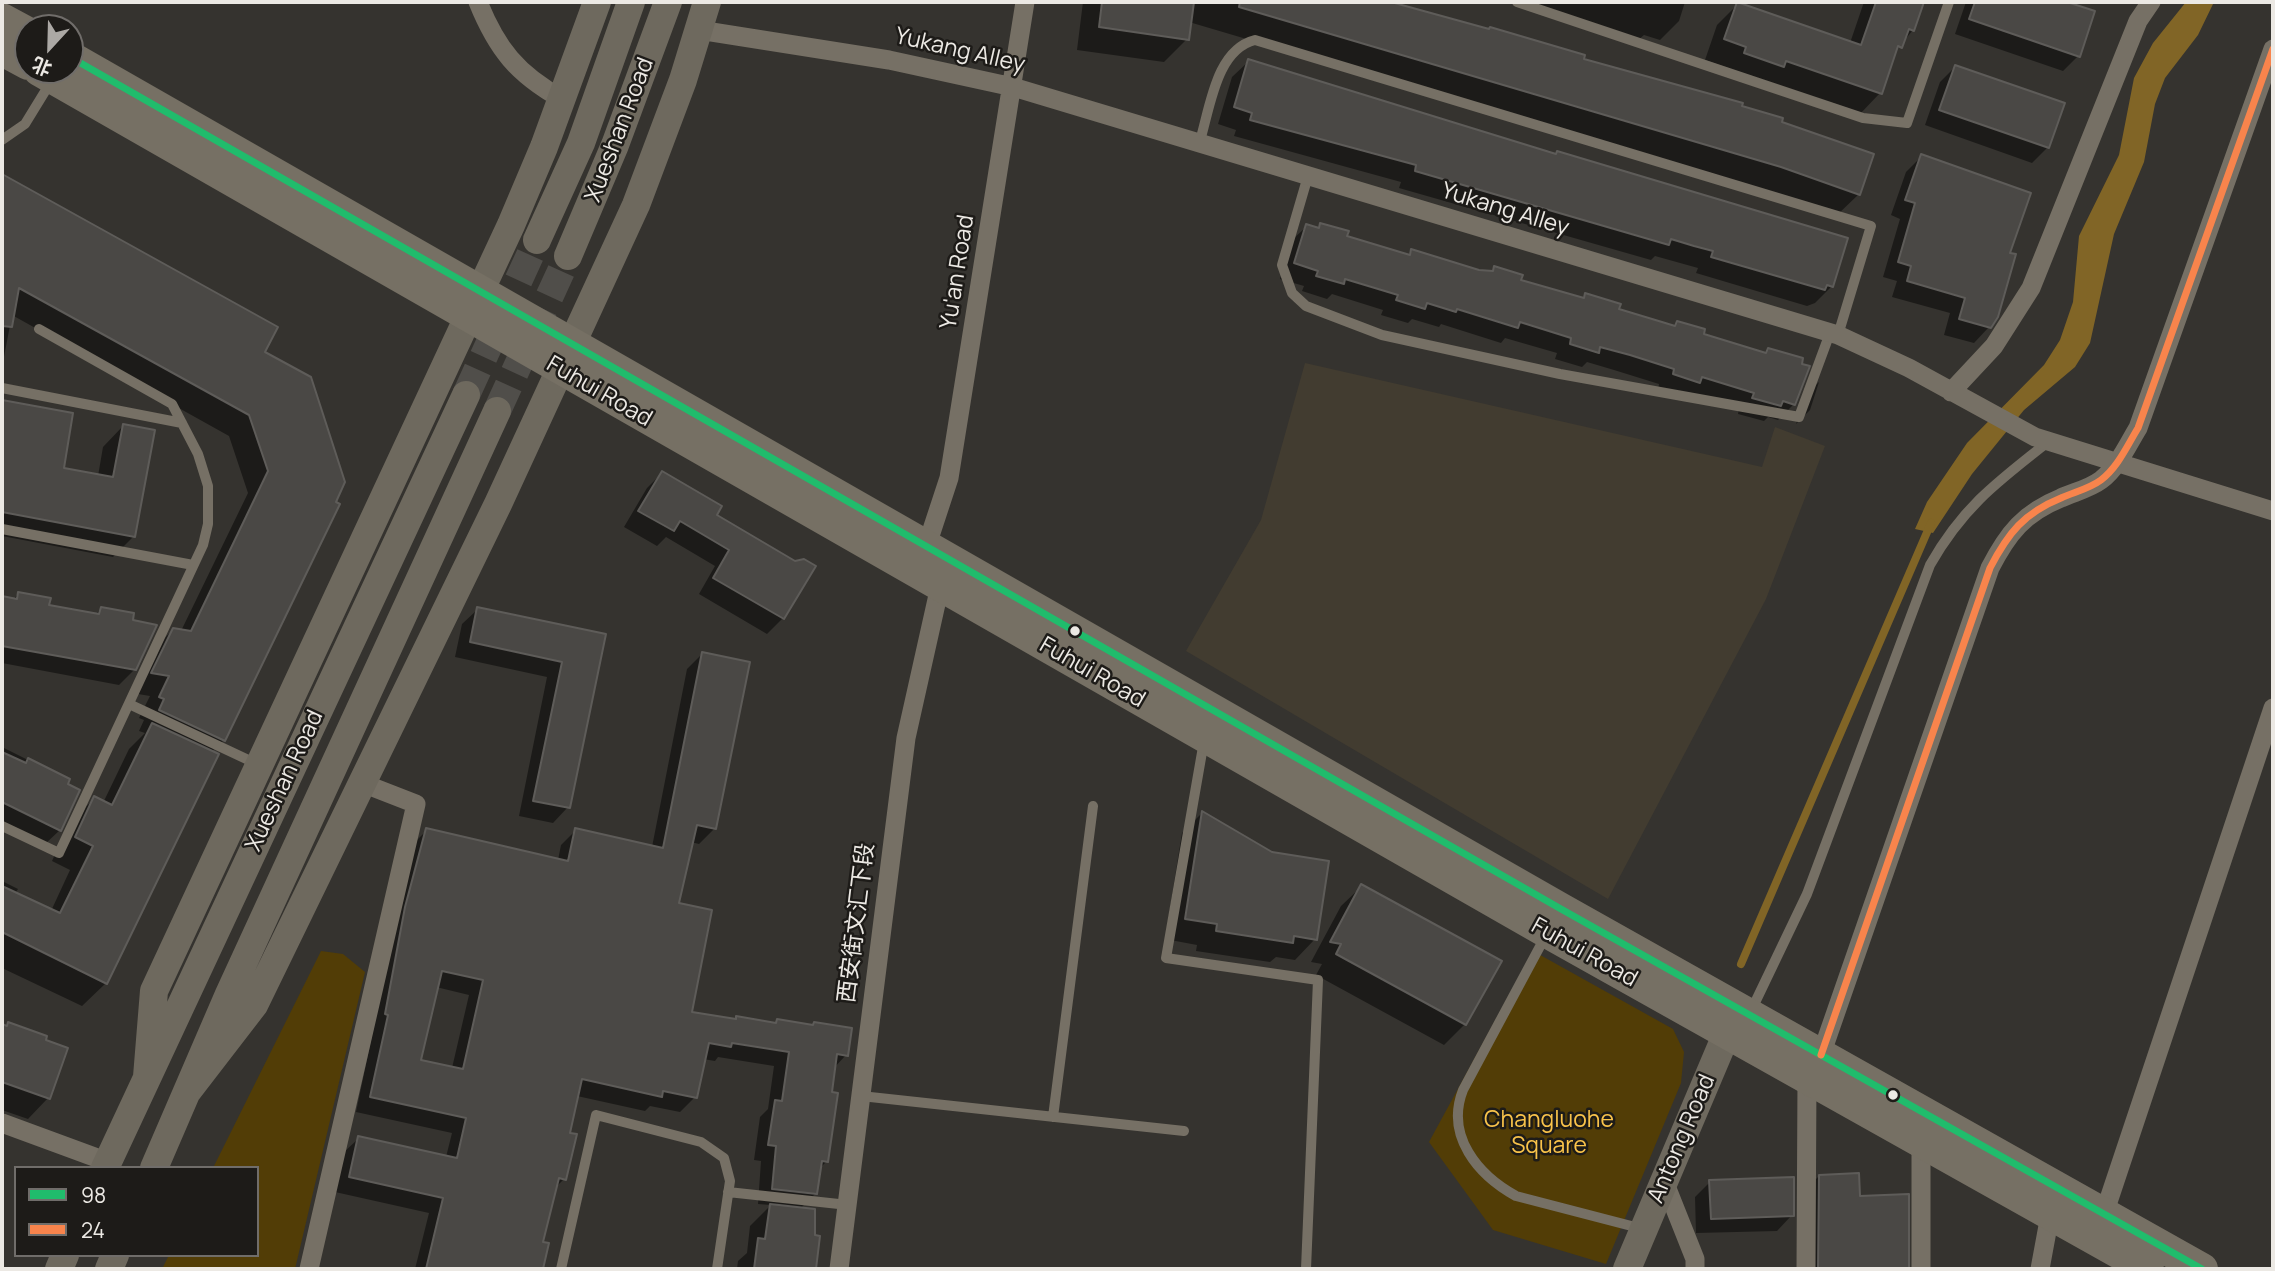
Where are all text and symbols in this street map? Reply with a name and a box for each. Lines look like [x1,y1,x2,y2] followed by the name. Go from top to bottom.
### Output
[14,14,84,84] north arrow
[892,23,1028,79] street label: Yukang Alley
[28,51,56,82] text: 北
[580,54,660,206] street label: Xueshan Road
[1438,177,1572,243] street label: Yukang Alley
[935,213,981,331] street label: Yu'an Road
[541,351,657,433] street label: Fuhui Road
[1068,624,1082,638] unlabelled marker
[1034,632,1150,714] street label: Fuhui Road
[240,706,330,856] street label: Xueshan Road
[833,841,881,1005] street label: 西安街文汇下段
[1526,913,1642,993] street label: Fuhui Road
[1643,1071,1721,1207] street label: Antong Road
[1886,1088,1900,1102] unlabelled marker
[1484,1107,1614,1161] park label: Changluohe Square
[14,1166,259,1257] legend
[81,1181,106,1209] text: 98
[81,1216,105,1244] text: 24

